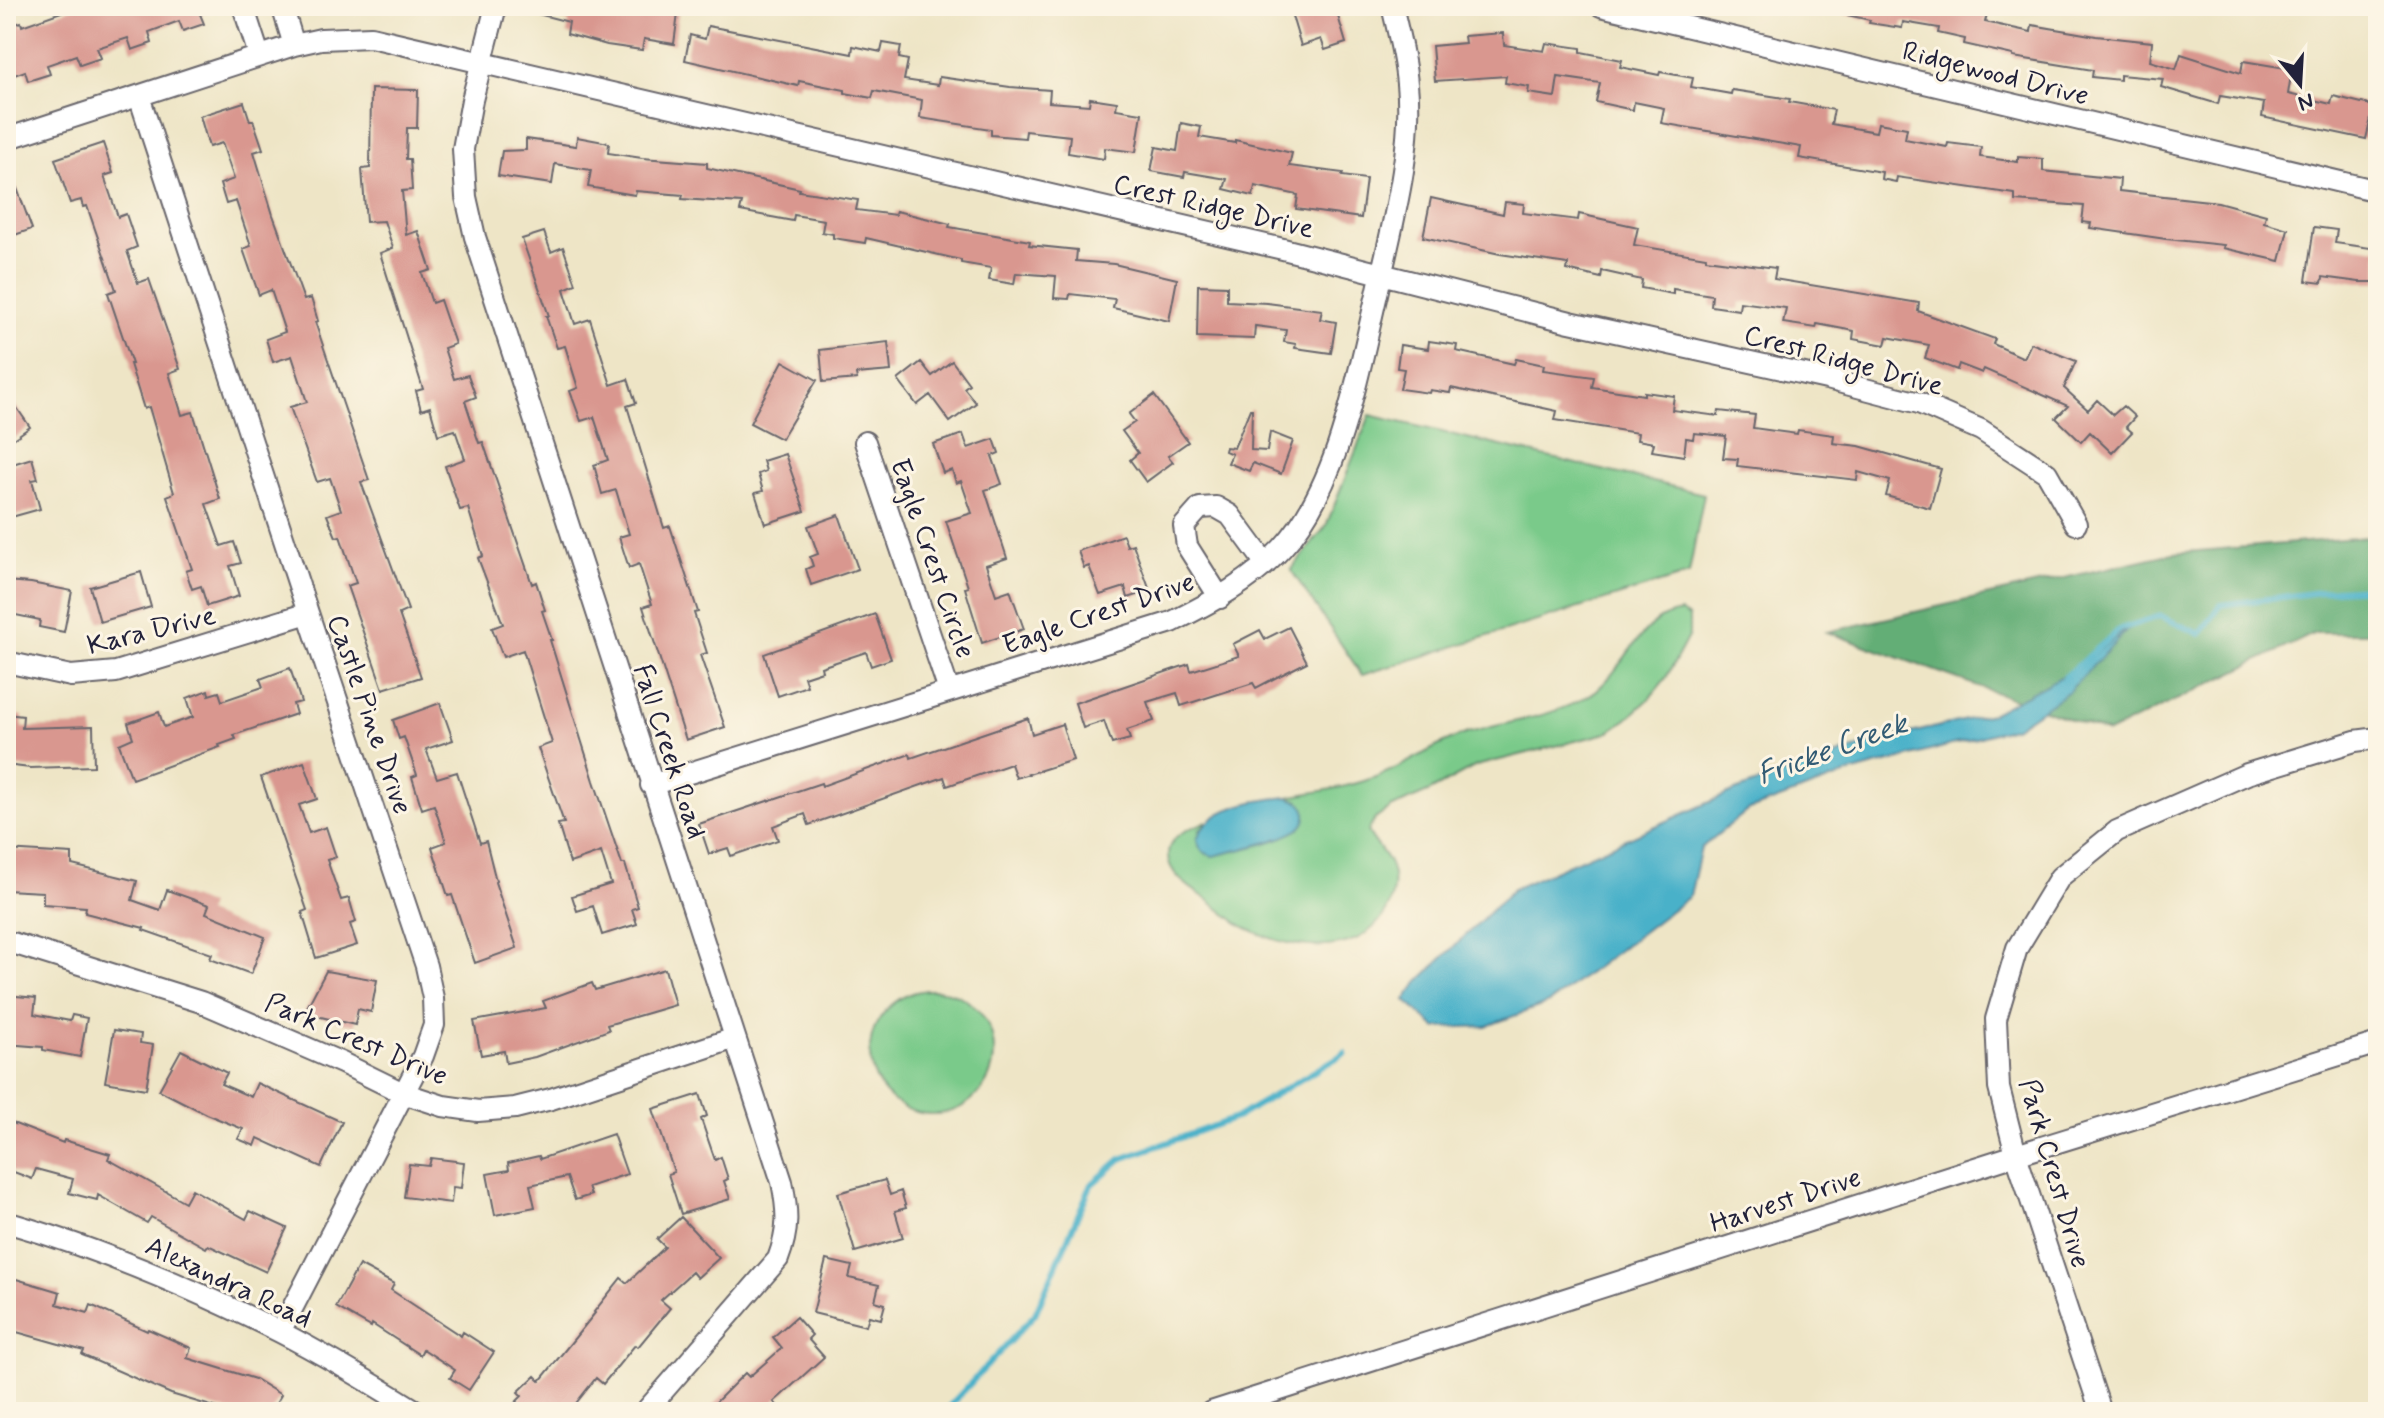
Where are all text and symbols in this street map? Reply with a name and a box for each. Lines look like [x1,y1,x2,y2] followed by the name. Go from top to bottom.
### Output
[1898,33,2092,117] street label: Ridgewood Drive
[2260,44,2340,124] north arrow
[2294,86,2317,117] text: N
[1109,166,1317,250] street label: Crest Ridge Drive
[1739,317,1947,408] street label: Crest Ridge Drive
[880,454,983,664] street label: Eagle Crest Circle
[998,564,1200,665] street label: Eagle Crest Drive
[83,598,220,665] street label: Kara Drive
[317,610,420,820] street label: Castle Pine Drive
[623,660,714,844] street label: Fall Creek Road
[1752,704,1915,795] water label: Fricke Creek
[259,985,453,1095] street label: Park Crest Drive
[2009,1075,2098,1273] street label: Park Crest Drive
[1705,1160,1866,1243] street label: Harvest Drive
[139,1229,317,1338] street label: Alexandra Road

